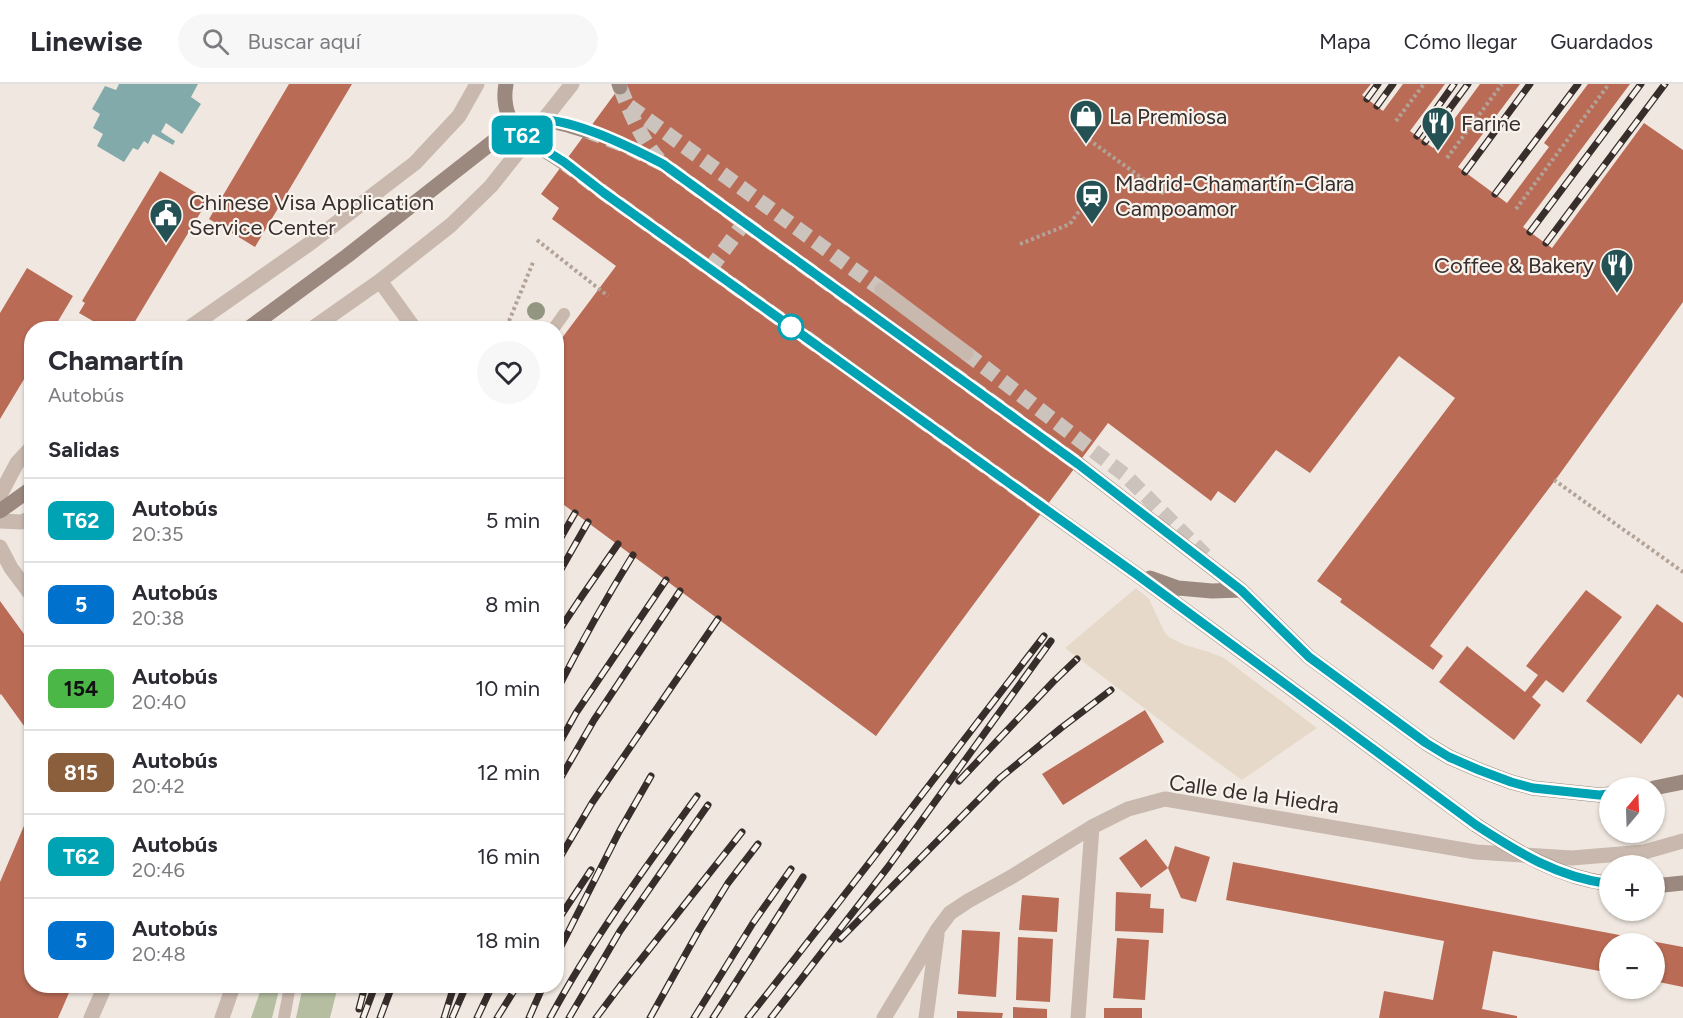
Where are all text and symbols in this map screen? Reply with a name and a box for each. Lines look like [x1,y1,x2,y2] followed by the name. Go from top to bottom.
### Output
[178,14,598,68] search box
[30,24,142,58] text: Linewise
[199,25,232,58] icon: search
[247,28,361,55] text: Buscar aquí
[1319,29,1371,54] text: Mapa
[1404,29,1517,54] text: Cómo llegar
[1550,29,1653,54] text: Guardados
[1068,98,1104,145] shop icon: La Premiosa
[1109,103,1227,130] place label: La Premiosa
[1420,105,1456,152] restaurant icon: Farine
[1461,110,1521,137] place label: Farine
[488,116,556,154] line badge: T62
[504,123,540,148] text: T62
[1115,170,1355,222] place label: Madrid-Chamartín-Clara Campoamor
[1074,178,1110,225] station icon: Madrid-Chamartín-Clara Campoamor
[189,189,434,241] place label: Chinese Visa Application Service Center
[148,197,184,244] public building icon: Chinese Visa Application Service Center
[1599,247,1635,294] restaurant icon: Coffee & Bakery
[1434,252,1594,279] place label: Coffee & Bakery
[778,314,804,340] unlabelled marker
[477,341,540,404] button: heart
[48,343,184,377] text: Chamartín
[48,383,124,407] text: Autobús
[48,436,119,463] text: Salidas
[132,495,218,522] text: Autobús
[486,507,540,534] text: 5 min
[63,508,99,533] text: T62
[132,522,183,546] text: 20:35
[132,579,218,606] text: Autobús
[485,591,540,618] text: 8 min
[75,592,87,617] text: 5
[132,606,184,630] text: 20:38
[132,663,218,690] text: Autobús
[475,675,540,702] text: 10 min
[64,676,98,701] text: 154
[132,690,186,714] text: 20:40
[132,747,218,774] text: Autobús
[477,759,540,786] text: 12 min
[64,760,98,785] text: 815
[1167,769,1341,819] street label: Calle de la Hiedra
[132,774,185,798] text: 20:42
[1599,777,1665,843] north arrow
[1599,777,1665,999] map controls
[132,831,218,858] text: Autobús
[477,843,540,870] text: 16 min
[63,844,99,869] text: T62
[1599,855,1665,921] button: +
[132,858,185,882] text: 20:46
[132,915,218,942] text: Autobús
[476,927,540,954] text: 18 min
[75,928,87,953] text: 5
[1599,933,1665,999] button: −
[132,942,186,966] text: 20:48

